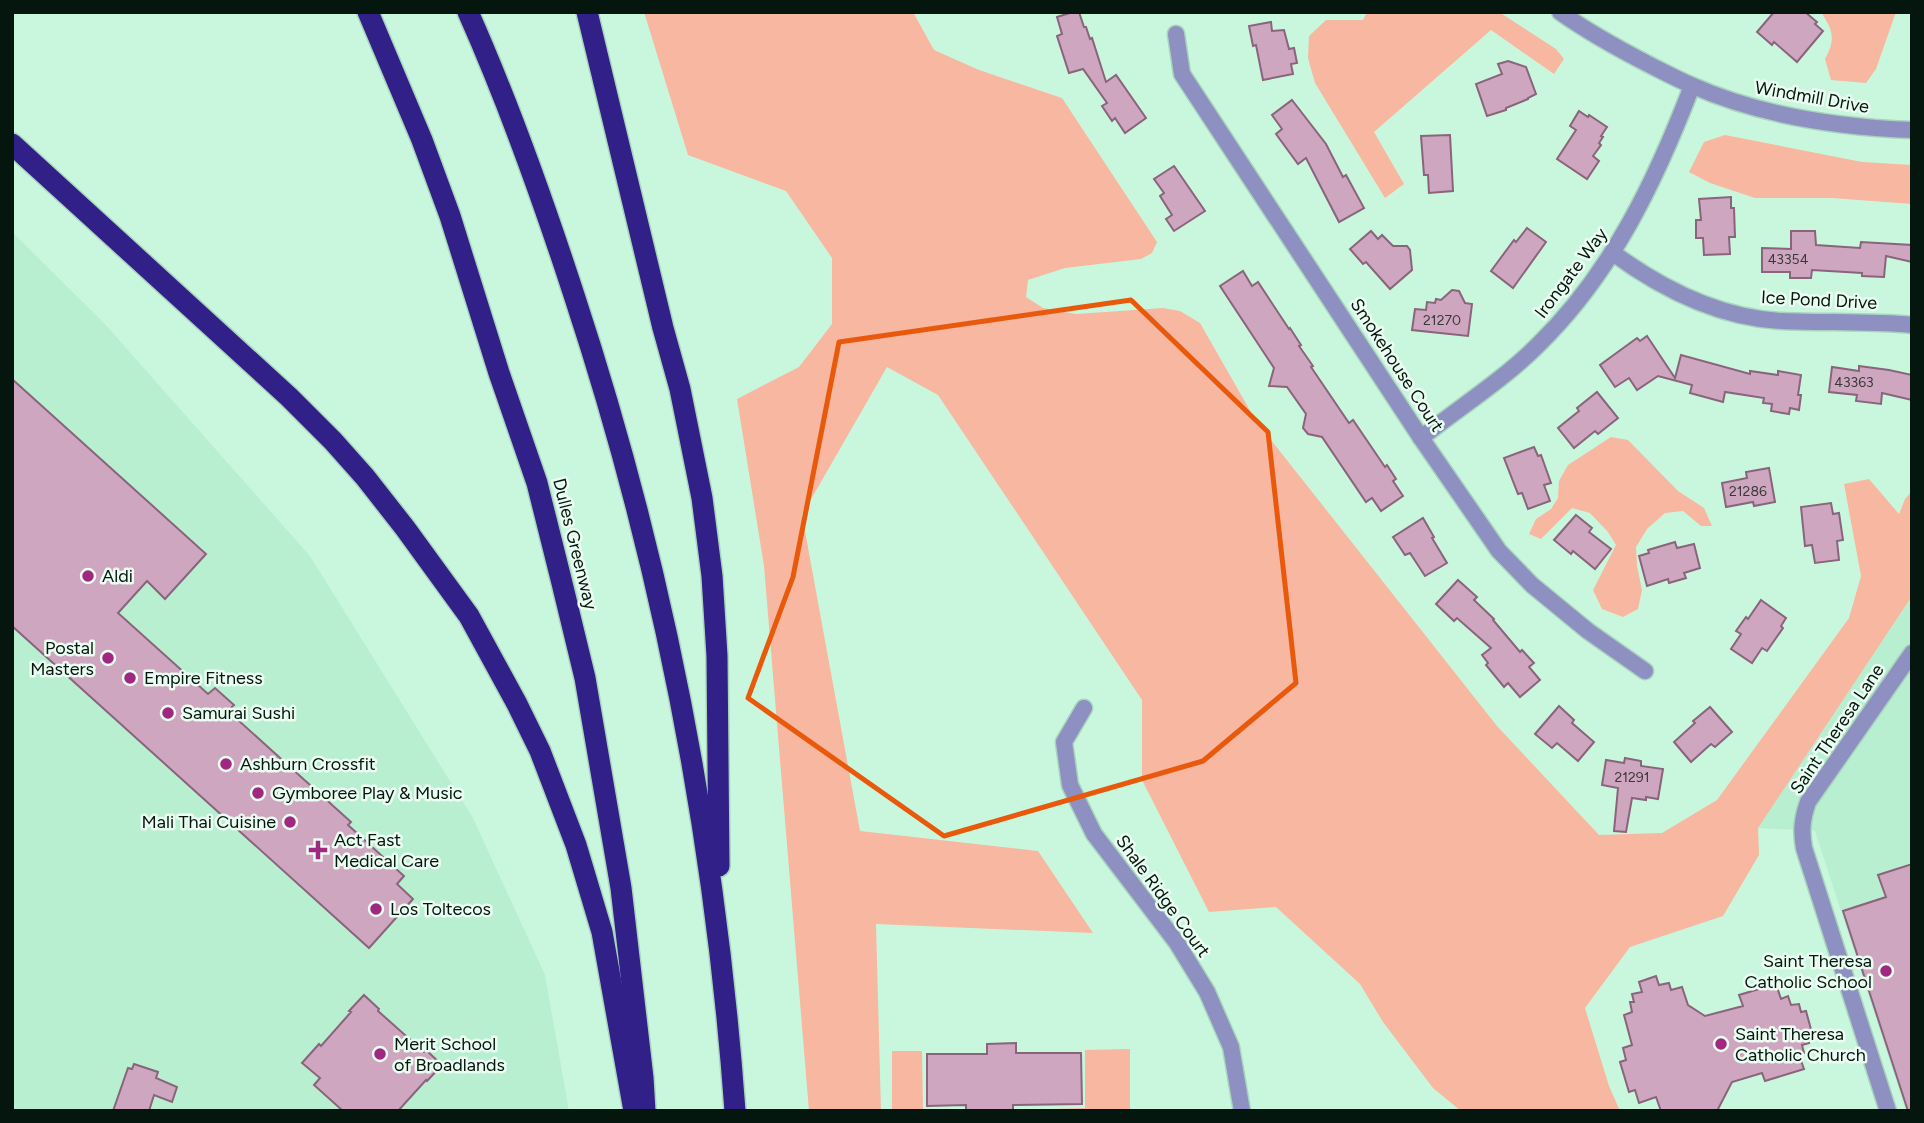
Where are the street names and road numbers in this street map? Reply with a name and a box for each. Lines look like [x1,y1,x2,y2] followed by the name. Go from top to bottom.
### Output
[1753,76,1871,118] street label: Windmill Drive
[1530,223,1612,322] street label: Irongate Way
[1760,286,1878,314] street label: Ice Pond Drive
[1346,294,1448,436] street label: Smokehouse Court
[548,476,602,613] street label: Dulles Greenway
[1785,660,1889,798] street label: Saint Theresa Lane
[1111,831,1215,962] street label: Shale Ridge Court

